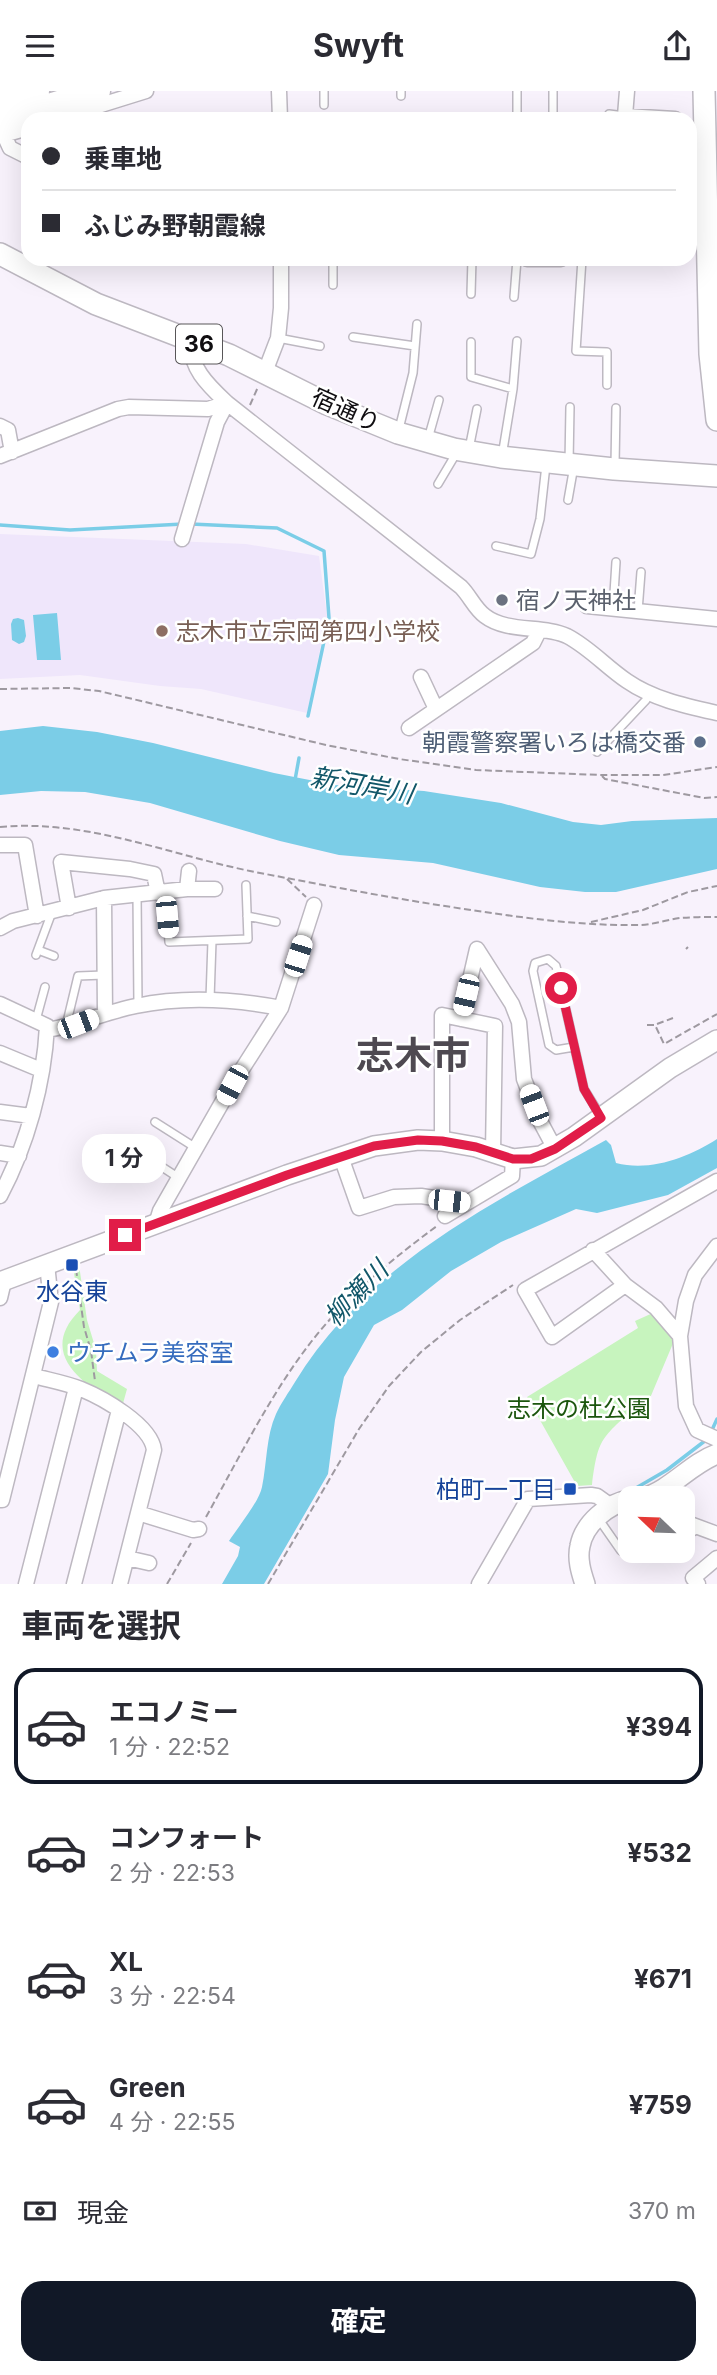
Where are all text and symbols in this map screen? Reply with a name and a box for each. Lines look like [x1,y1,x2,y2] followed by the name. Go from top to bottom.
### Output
[313,26,404,65] text: Swyft
[21,27,59,65] icon: menu
[658,27,696,65] icon: share
[84,143,162,174] text: 乗車地
[84,210,266,241] text: ふじみ野朝霞線
[176,325,222,363] road number: 36
[307,382,385,438] street label: 宿通り
[516,586,636,615] place label: 宿ノ天神社
[494,592,510,608] marker: 宿ノ天神社
[176,617,440,646] place label: 志木市立宗岡第四小学校
[154,623,170,639] marker: 志木市立宗岡第四小学校
[422,728,686,757] place label: 朝霞警察署いろは橋交番
[692,734,708,750] marker: 朝霞警察署いろは橋交番
[308,761,419,810] water label: 新河岸川
[155,895,180,939] car
[282,933,315,979] car
[452,972,481,1018] car
[545,972,577,1004] route start
[55,1007,102,1041] car
[356,1032,470,1078] district label: 志木市
[213,1062,252,1108] car
[517,1082,552,1128] car
[83,1133,167,1183] callout: 1 分
[105,1144,143,1172] text: 1 分
[428,1188,471,1214] car
[109,1219,141,1251] route end
[318,1252,396,1332] water label: 柳瀬川
[64,1257,80,1273] marker: 水谷東
[36,1277,108,1306] place label: 水谷東
[67,1338,233,1367] place label: ウチムラ美容室
[45,1344,61,1360] marker: ウチムラ美容室
[507,1394,651,1423] park label: 志木の杜公園
[436,1475,556,1504] place label: 柏町一丁目
[562,1481,578,1497] marker: 柏町一丁目
[618,1486,695,1563] north arrow
[618,1486,695,1563] map controls
[21,1606,181,1645] text: 車両を選択
[25,1695,88,1758] icon: car
[109,1696,239,1727] text: エコノミー
[626,1711,692,1742] text: ¥394
[109,1733,230,1761] text: 1 分 · 22:52
[25,1821,88,1884] icon: car
[109,1822,264,1853] text: コンフォート
[627,1837,692,1868] text: ¥532
[109,1859,235,1887] text: 2 分 · 22:53
[109,1946,143,1977] text: XL
[25,1947,88,2010] icon: car
[634,1963,692,1994] text: ¥671
[109,1982,236,2010] text: 3 分 · 22:54
[109,2072,186,2103] text: Green
[25,2073,88,2136] icon: car
[629,2089,692,2120] text: ¥759
[109,2108,236,2136] text: 4 分 · 22:55
[21,2192,59,2230] icon: cash
[77,2197,129,2228] text: 現金
[628,2197,696,2225] text: 370 m
[21,2281,696,2361] button: 確定

